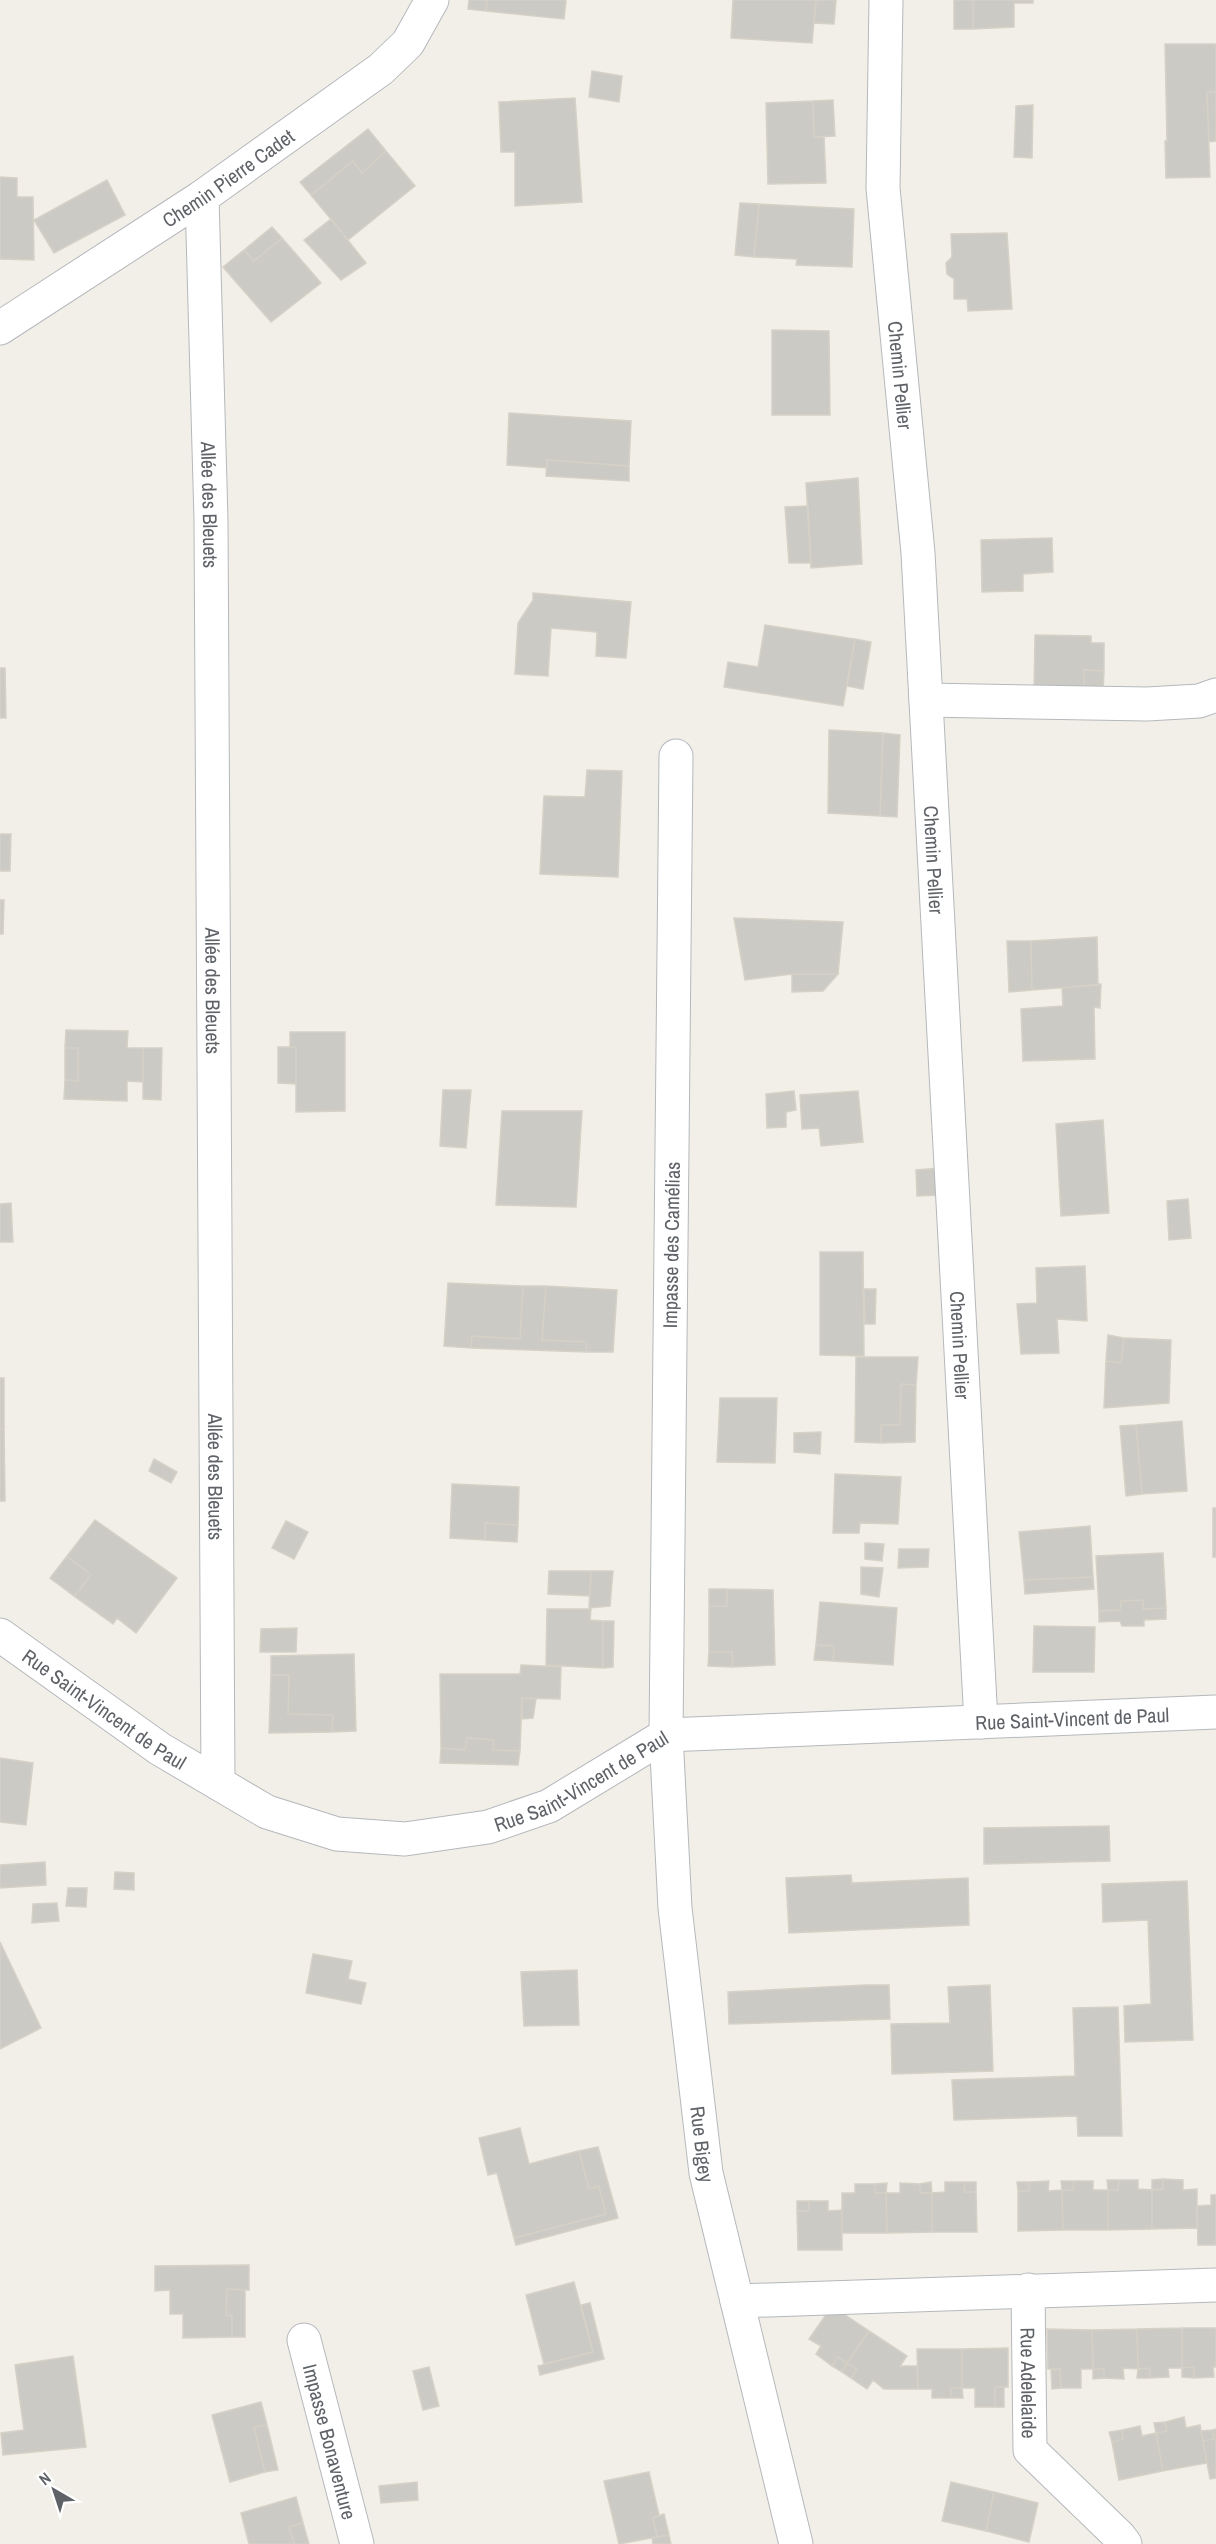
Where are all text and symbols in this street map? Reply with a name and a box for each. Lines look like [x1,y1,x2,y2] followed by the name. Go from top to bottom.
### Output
[157,122,299,233] street label: Chemin Pierre Cadet
[882,320,920,431] street label: Chemin Pellier
[195,440,225,568] street label: Allée des Bleuets
[918,805,951,915] street label: Chemin Pellier
[200,926,227,1054] street label: Allée des Bleuets
[656,1161,686,1329] street label: Impasse des Camélias
[944,1290,977,1401] street label: Chemin Pellier
[202,1412,230,1540] street label: Allée des Bleuets
[17,1642,191,1775] street label: Rue Saint-Vincent de Paul
[975,1700,1170,1736] street label: Rue Saint-Vincent de Paul
[490,1724,673,1838] street label: Rue Saint-Vincent de Paul
[685,2104,721,2186] street label: Rue Bigey
[1015,2327,1043,2439] street label: Rue Adelelaide
[297,2361,364,2522] street label: Impasse Bonaventure
[24,2460,84,2520] north arrow
[34,2467,55,2490] text: N

